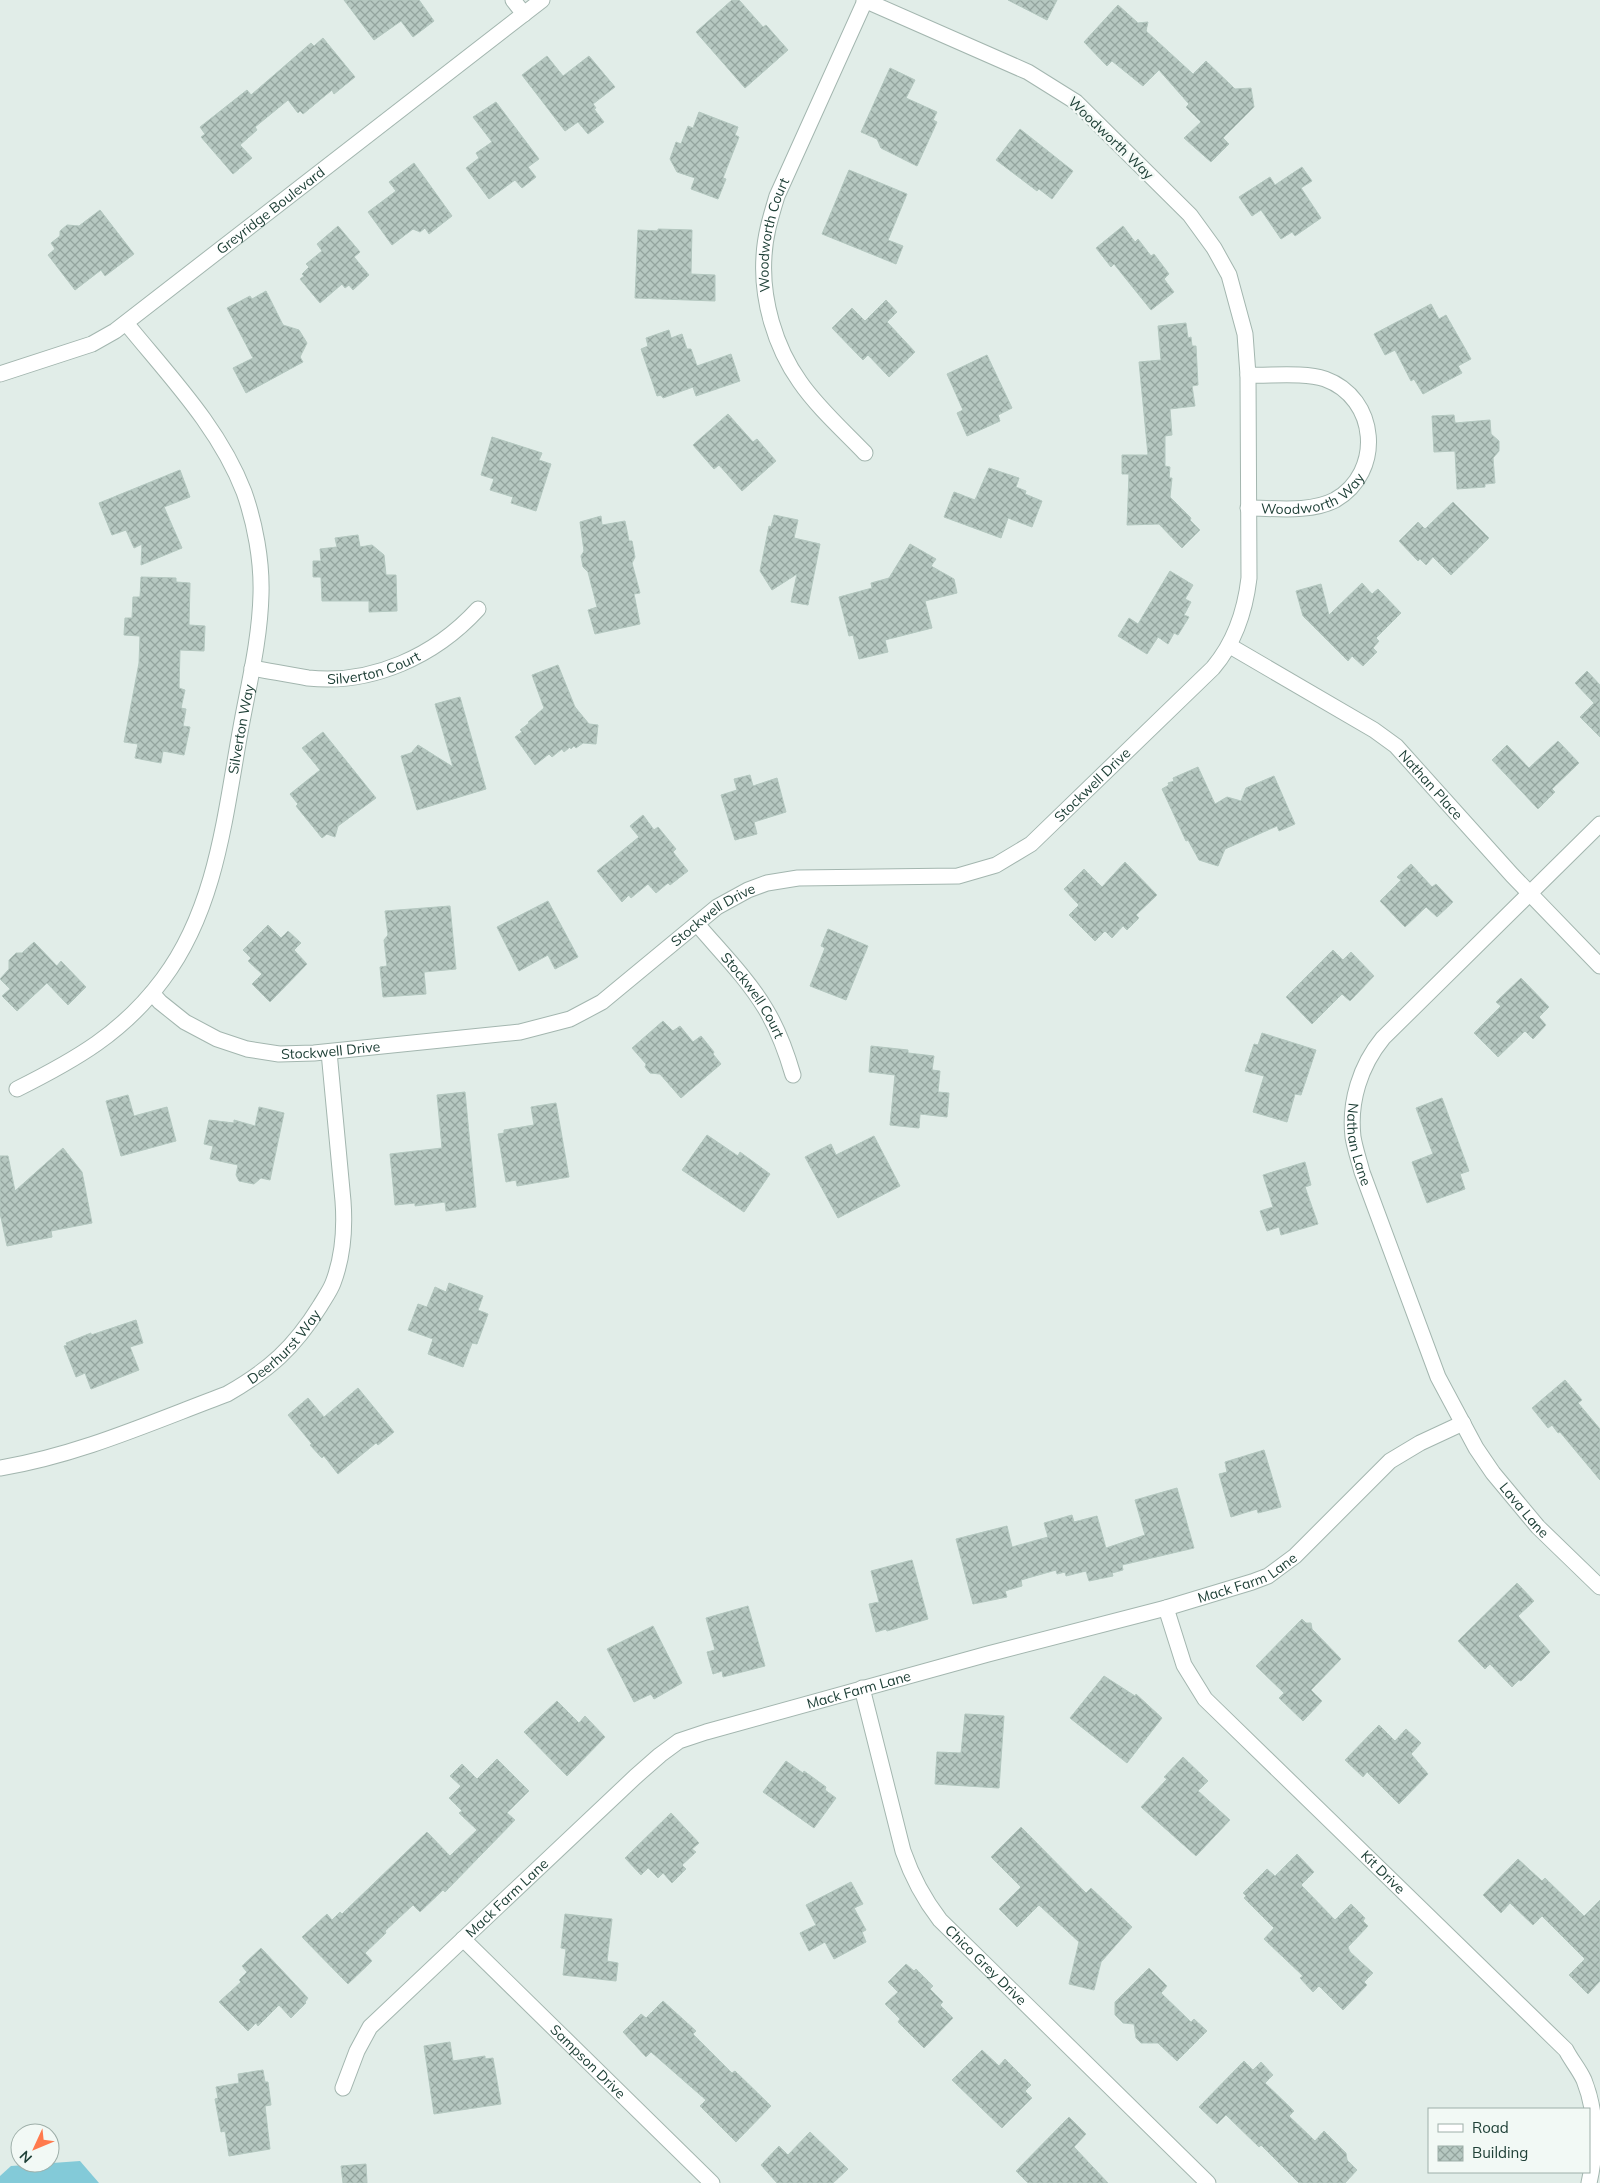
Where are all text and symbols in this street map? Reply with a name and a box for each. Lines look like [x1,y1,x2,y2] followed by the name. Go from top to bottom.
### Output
[1064,93,1158,184] street label: Woodworth Way
[213,163,328,258] street label: Greyridge Boulevard
[755,175,793,293] street label: Woodworth Court
[1261,469,1369,518] street label: Woodworth Way
[327,647,423,688] street label: Silverton Court
[224,682,258,775] street label: Silverton Way
[1050,744,1134,826] street label: Stockwell Drive
[1395,746,1467,823] street label: Nathan Place
[667,879,758,950] street label: Stockwell Drive
[717,948,788,1041] street label: Stockwell Court
[281,1037,381,1063] street label: Stockwell Drive
[1343,1102,1375,1188] street label: Nathan Lane
[244,1306,325,1388] street label: Deerhurst Way
[1496,1479,1553,1542] street label: Lava Lane
[1195,1549,1300,1607] street label: Mack Farm Lane
[805,1667,913,1713] street label: Mack Farm Lane
[1357,1847,1409,1898] street label: Kit Drive
[462,1855,552,1941] street label: Mack Farm Lane
[941,1921,1030,2009] street label: Chico Grey Drive
[547,2021,629,2102] street label: Sampson Drive
[1428,2108,1590,2173] legend
[1472,2118,1509,2137] text: Road
[10,2123,60,2173] north arrow
[1472,2143,1528,2162] text: Building
[16,2147,36,2167] text: N

